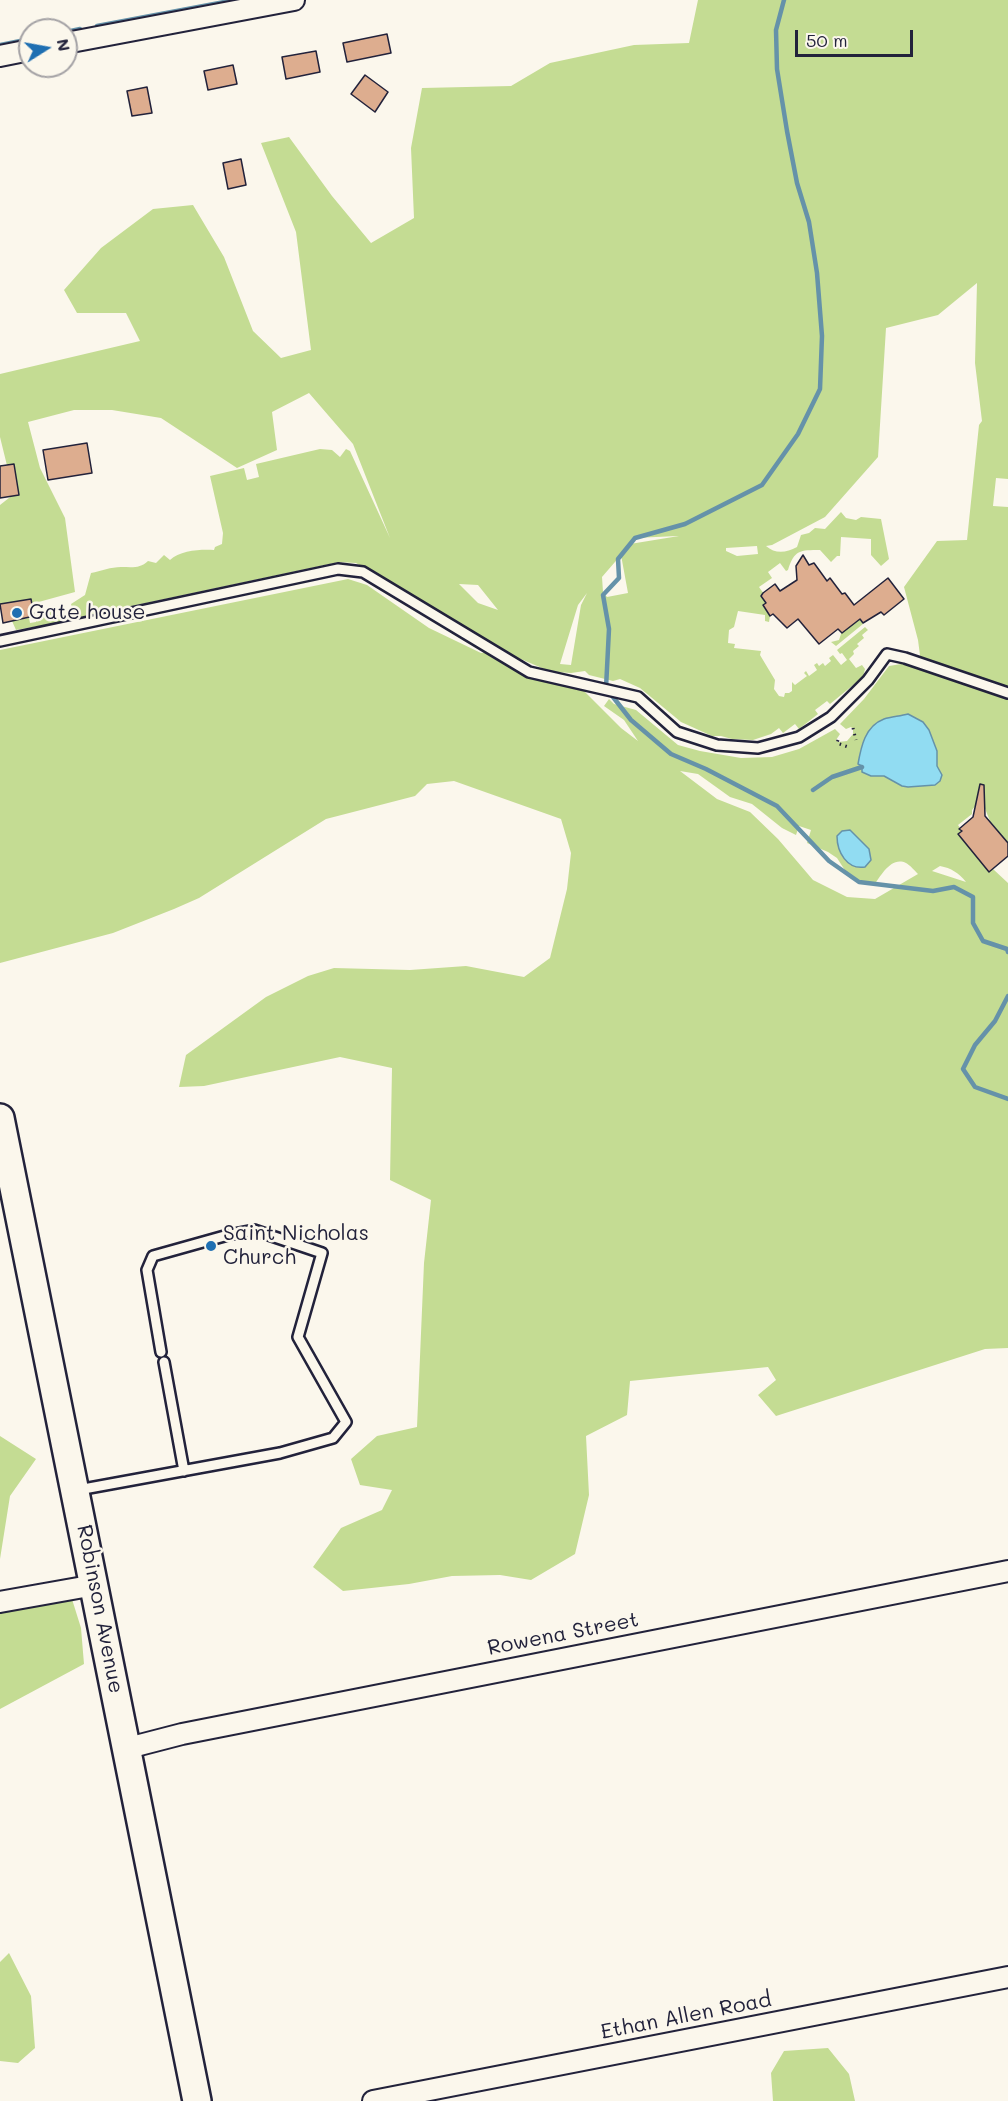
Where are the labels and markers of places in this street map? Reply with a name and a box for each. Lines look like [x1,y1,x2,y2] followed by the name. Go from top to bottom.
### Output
[29,600,146,626] place label: Gate house
[10,606,24,620] marker: Gate house
[223,1221,369,1271] place label: Saint Nicholas Church
[204,1239,218,1253] marker: Saint Nicholas Church

